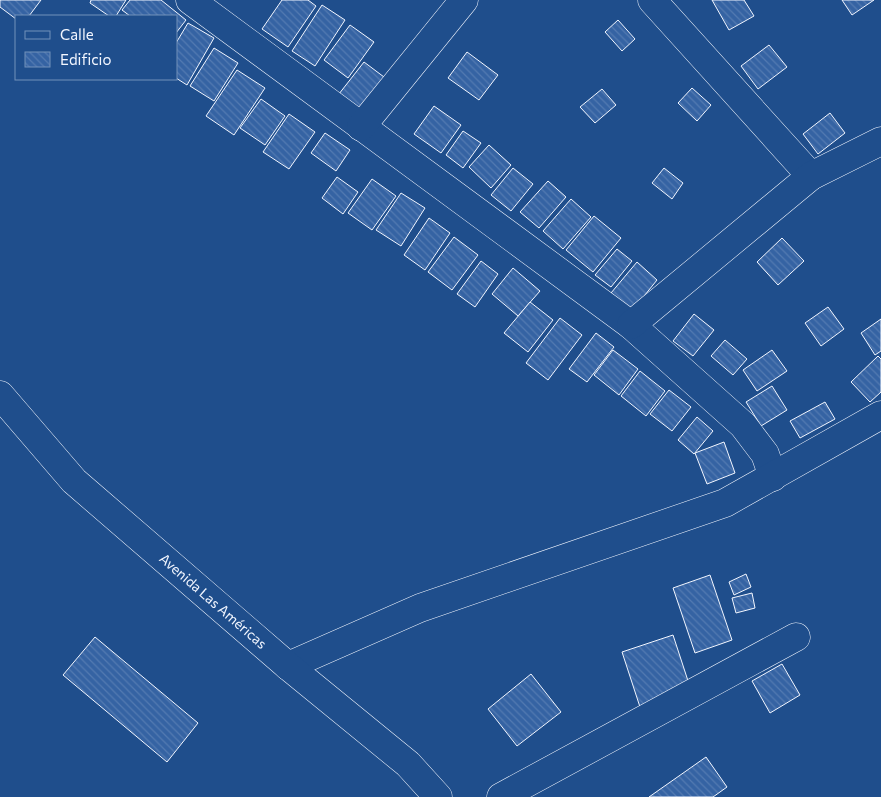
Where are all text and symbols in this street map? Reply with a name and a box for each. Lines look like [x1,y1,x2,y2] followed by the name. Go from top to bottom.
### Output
[15,15,178,80] legend
[60,25,94,43] text: Calle
[60,50,111,68] text: Edificio
[156,549,270,652] street label: Avenida Las Américas

